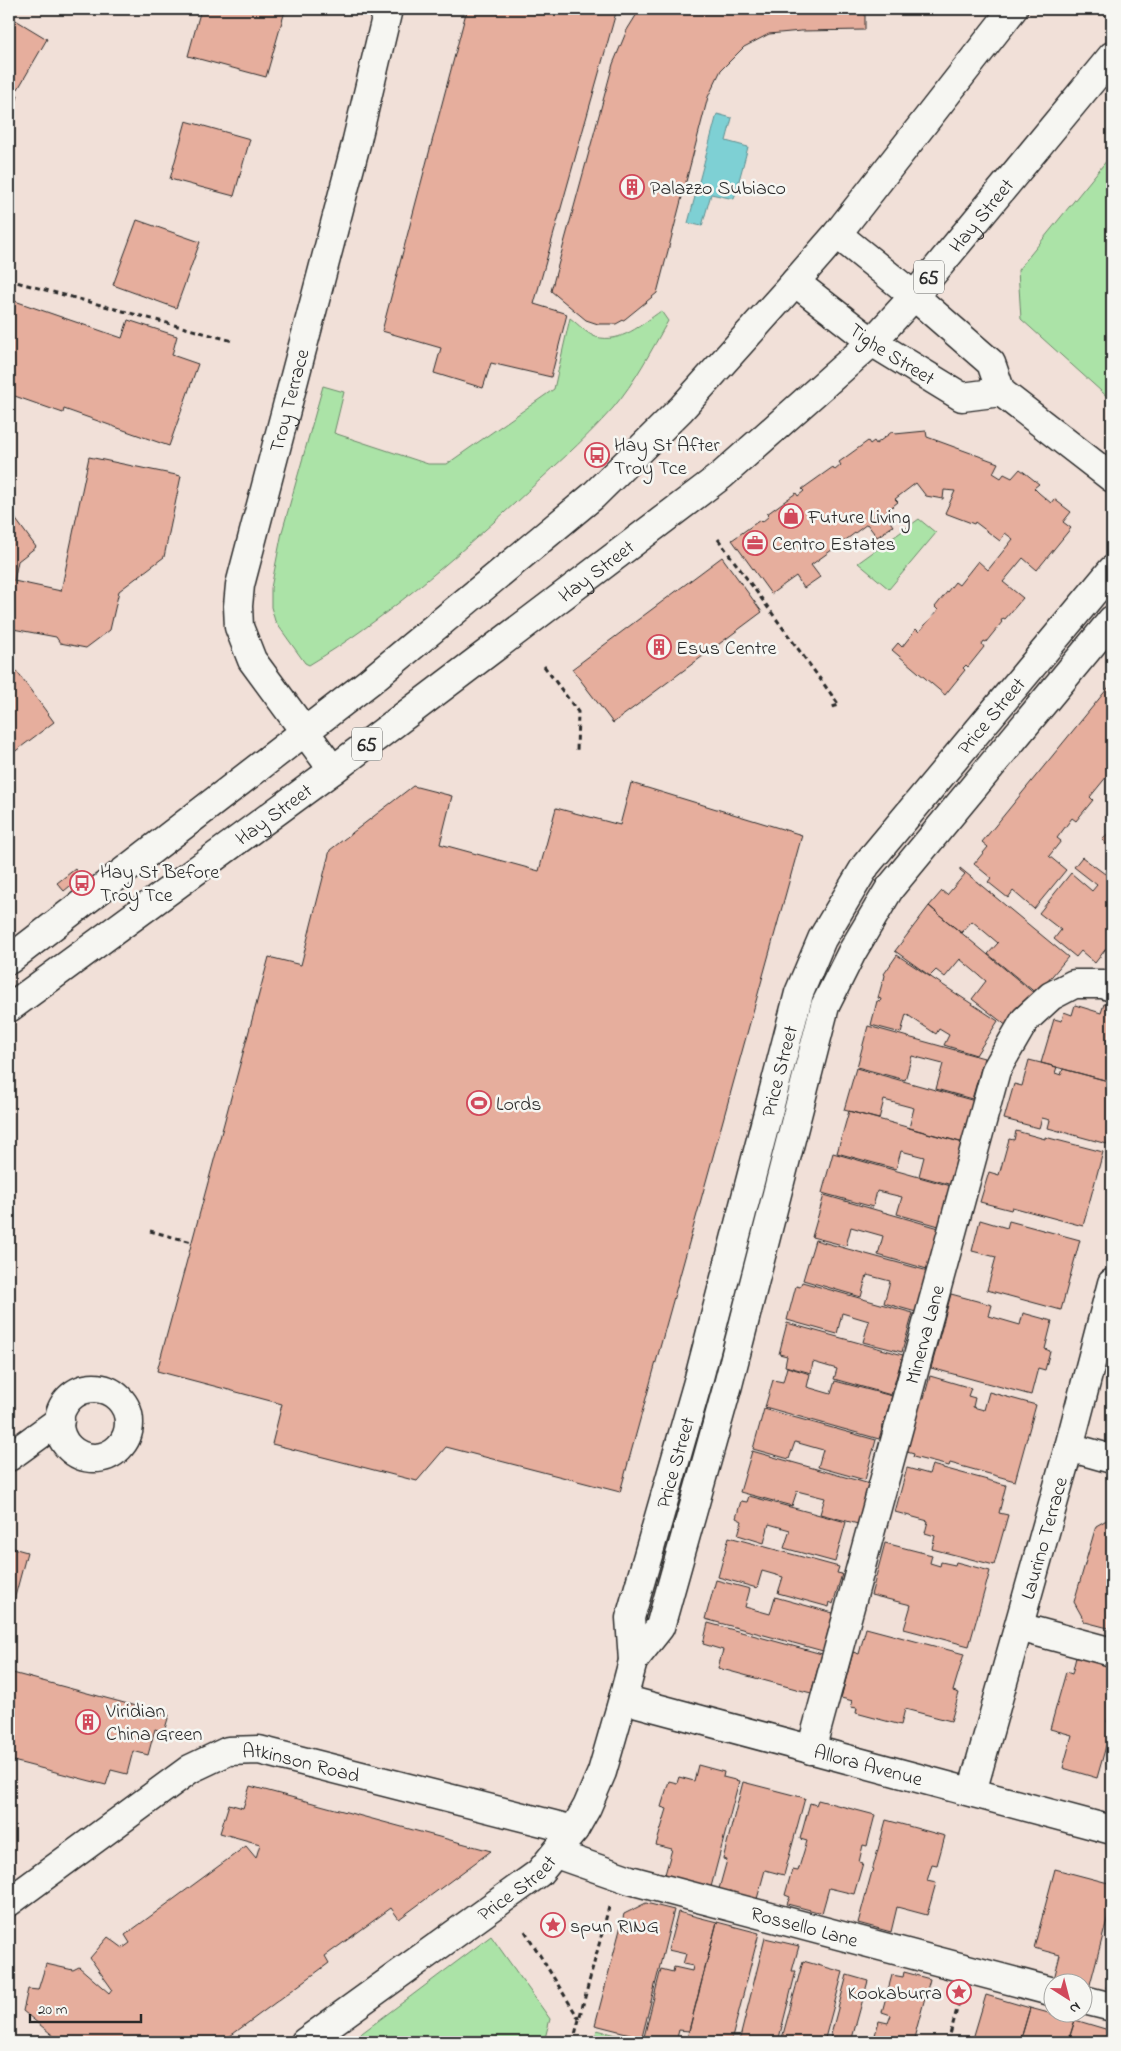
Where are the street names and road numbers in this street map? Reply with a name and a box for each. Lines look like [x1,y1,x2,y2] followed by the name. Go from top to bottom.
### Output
[943,173,1022,260] street label: Hay Street
[914,260,944,294] road number: 65
[842,317,940,394] street label: Tighe Street
[263,346,318,456] street label: Troy Terrace
[553,534,642,611] street label: Hay Street
[952,672,1034,762] street label: Price Street
[352,728,382,761] road number: 65
[230,778,319,854] street label: Hay Street
[755,1022,807,1120] street label: Price Street
[899,1282,954,1388] street label: Minerva Lane
[650,1414,704,1512] street label: Price Street
[1015,1474,1077,1603] street label: Laurino Terrace
[242,1738,362,1792] street label: Atkinson Road
[810,1739,925,1796] street label: Allora Avenue
[472,1850,565,1930] street label: Price Street
[747,1900,861,1957] street label: Rossello Lane

